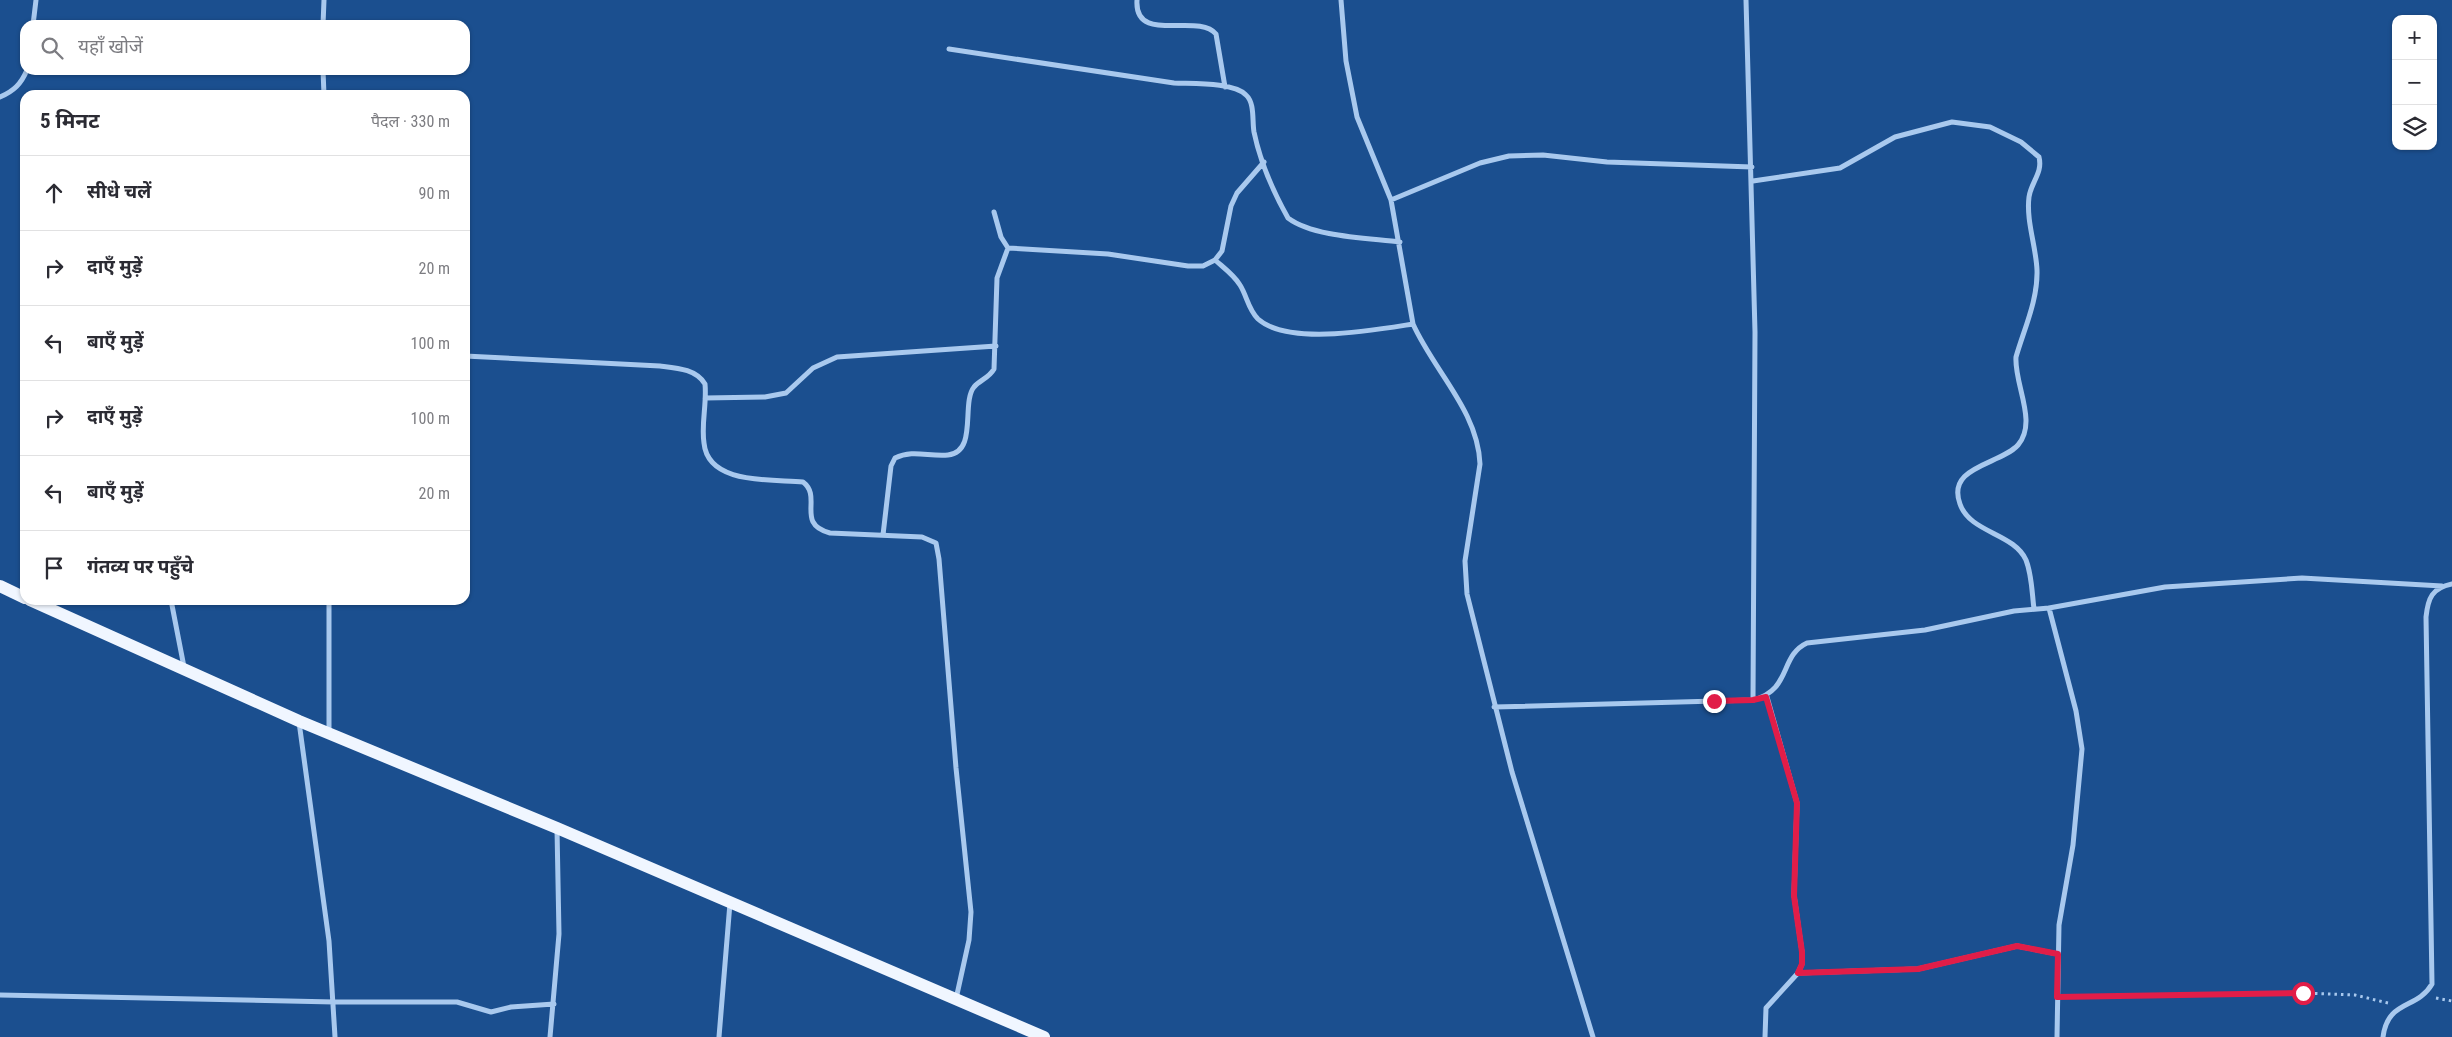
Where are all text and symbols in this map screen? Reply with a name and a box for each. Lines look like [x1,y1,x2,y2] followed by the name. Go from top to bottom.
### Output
[2392,15,2437,150] map controls
[2392,15,2437,60] button: +
[20,20,470,75] search box
[38,34,66,62] icon: search
[78,35,143,58] text: यहाँ खोजें
[2392,60,2437,105] button: −
[2392,105,2437,150] button: layers
[40,109,100,133] text: 5 मिनट
[371,112,450,131] text: पैदल · 330 m
[40,179,68,207] icon: ahead
[87,180,151,203] text: सीधे चलें
[418,184,450,203] text: 90 m
[40,254,68,282] icon: right
[87,255,142,278] text: दाएँ मुड़ें
[418,259,450,278] text: 20 m
[40,329,68,357] icon: left
[87,330,143,353] text: बाएँ मुड़ें
[411,334,450,353] text: 100 m
[40,404,68,432] icon: right
[87,405,142,428] text: दाएँ मुड़ें
[411,409,450,428] text: 100 m
[40,479,68,507] icon: left
[87,480,143,503] text: बाएँ मुड़ें
[418,484,450,503] text: 20 m
[40,554,68,582] icon: arrive
[87,555,193,578] text: गंतव्य पर पहुँचे
[1703,690,1726,713] route end
[2292,982,2315,1005] route start

